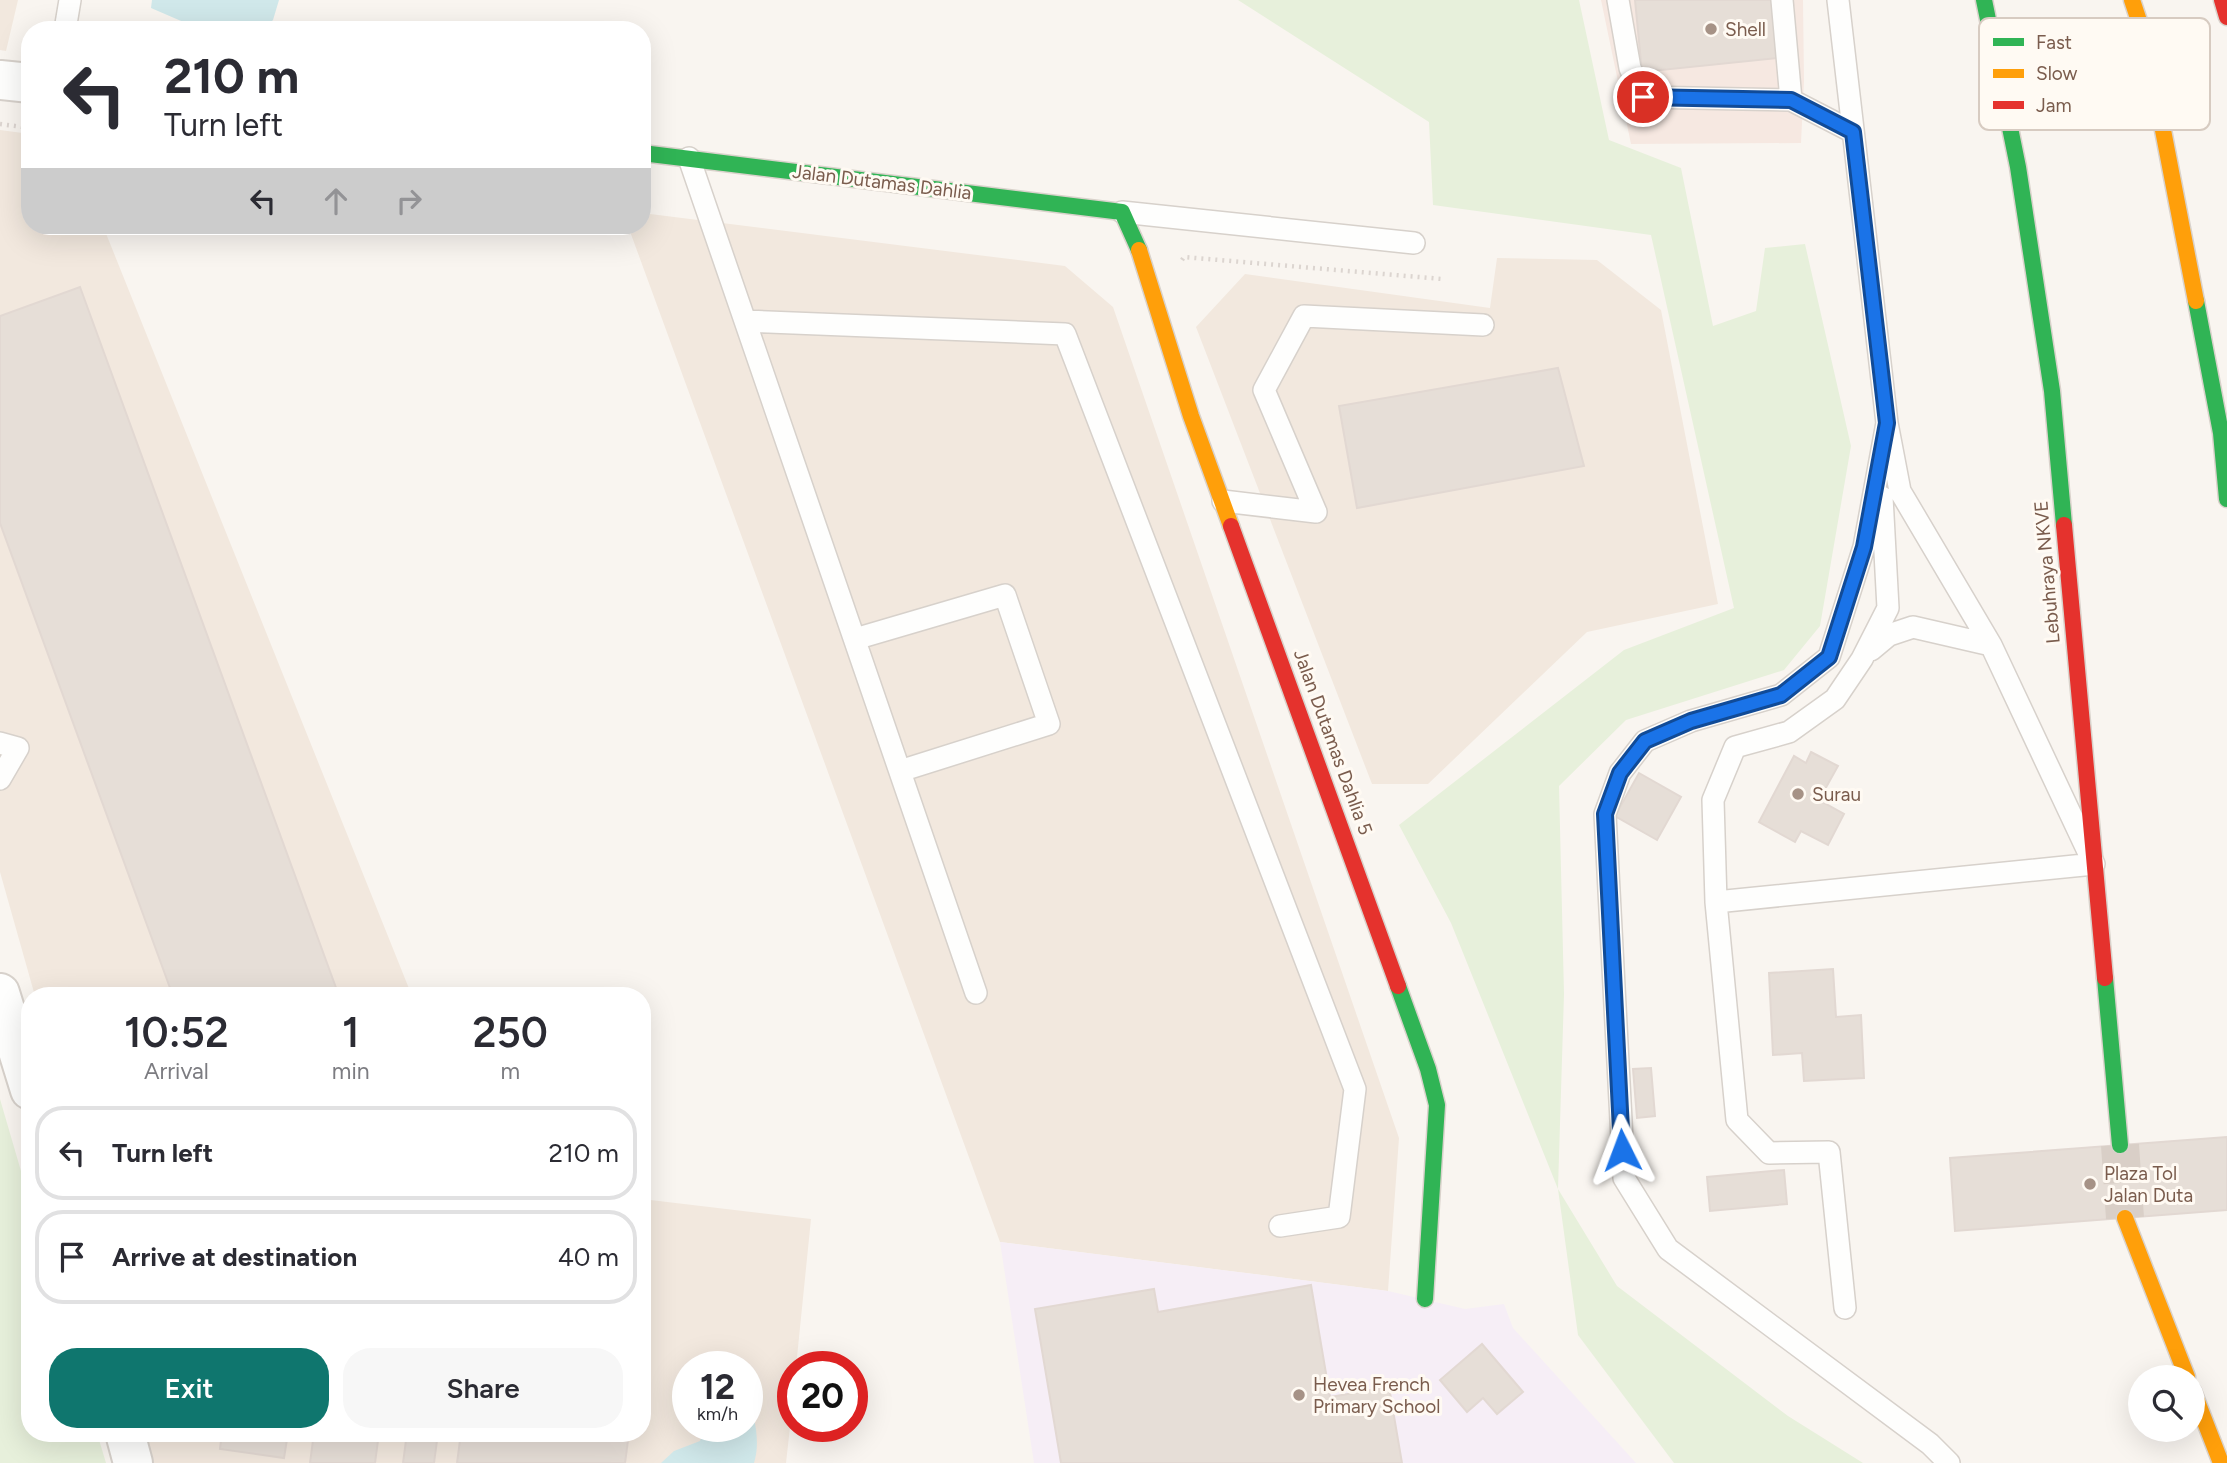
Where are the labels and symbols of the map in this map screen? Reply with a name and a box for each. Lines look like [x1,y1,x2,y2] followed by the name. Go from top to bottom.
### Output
[1725,18,1766,41] place label: Shell
[1979,18,2210,130] legend
[1703,21,1719,37] marker: Shell
[2036,31,2072,54] text: Fast
[2036,62,2078,85] text: Slow
[1613,67,1673,127] pin
[2036,94,2072,117] text: Jam
[791,160,973,204] street label: Jalan Dutamas Dahlia
[2029,500,2065,644] street label: Lebuhraya NKVE
[1289,646,1377,838] street label: Jalan Dutamas Dahlia 5
[1812,783,1861,806] place label: Surau
[1790,786,1806,802] marker: Surau
[1585,1113,1659,1187] position arrow
[2104,1162,2193,1207] place label: Plaza Tol Jalan Duta
[2082,1176,2098,1192] marker: Plaza Tol Jalan Duta
[777,1351,868,1442] speed limit sign: 20
[1313,1373,1441,1418] place label: Hevea French Primary School
[1291,1387,1307,1403] marker: Hevea French Primary School

